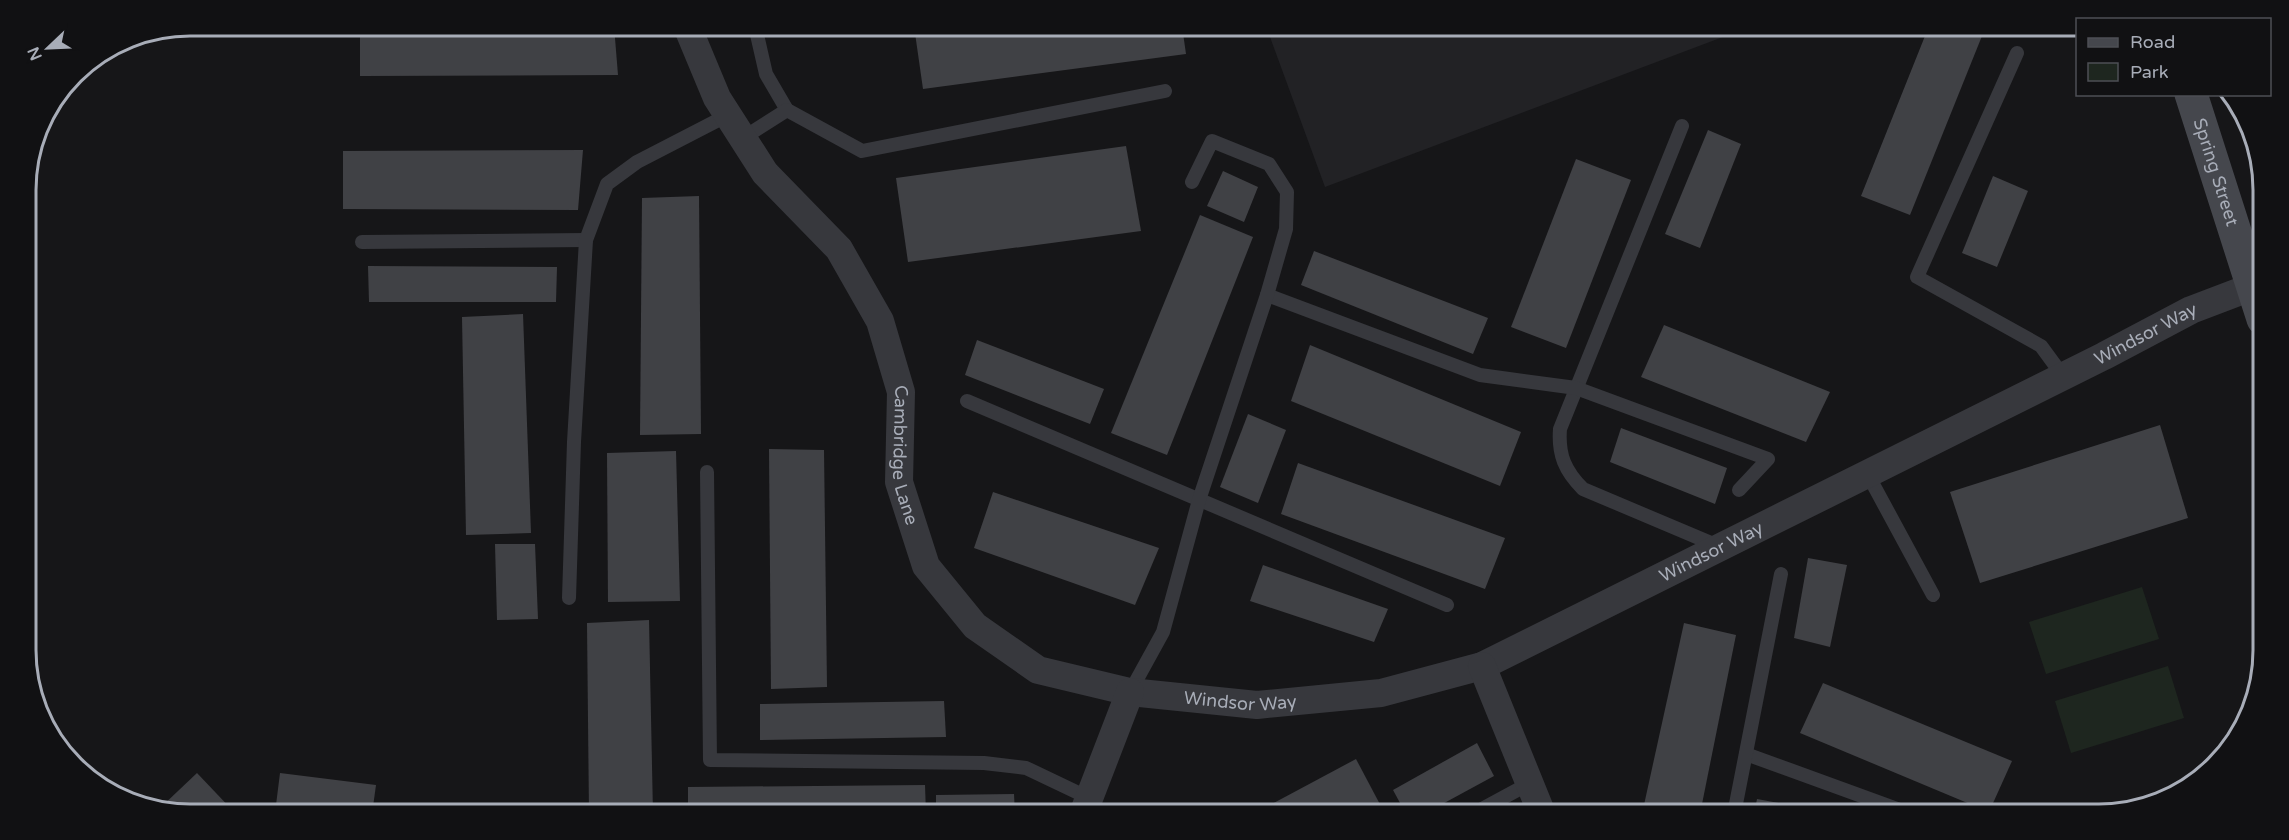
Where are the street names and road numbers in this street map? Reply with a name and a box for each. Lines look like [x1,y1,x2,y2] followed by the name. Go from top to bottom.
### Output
[2188,115,2244,229] street label: Spring Street
[2091,298,2200,370] street label: Windsor Way
[888,383,923,528] street label: Cambridge Lane
[1656,517,1767,587] street label: Windsor Way
[1183,687,1298,716] street label: Windsor Way

